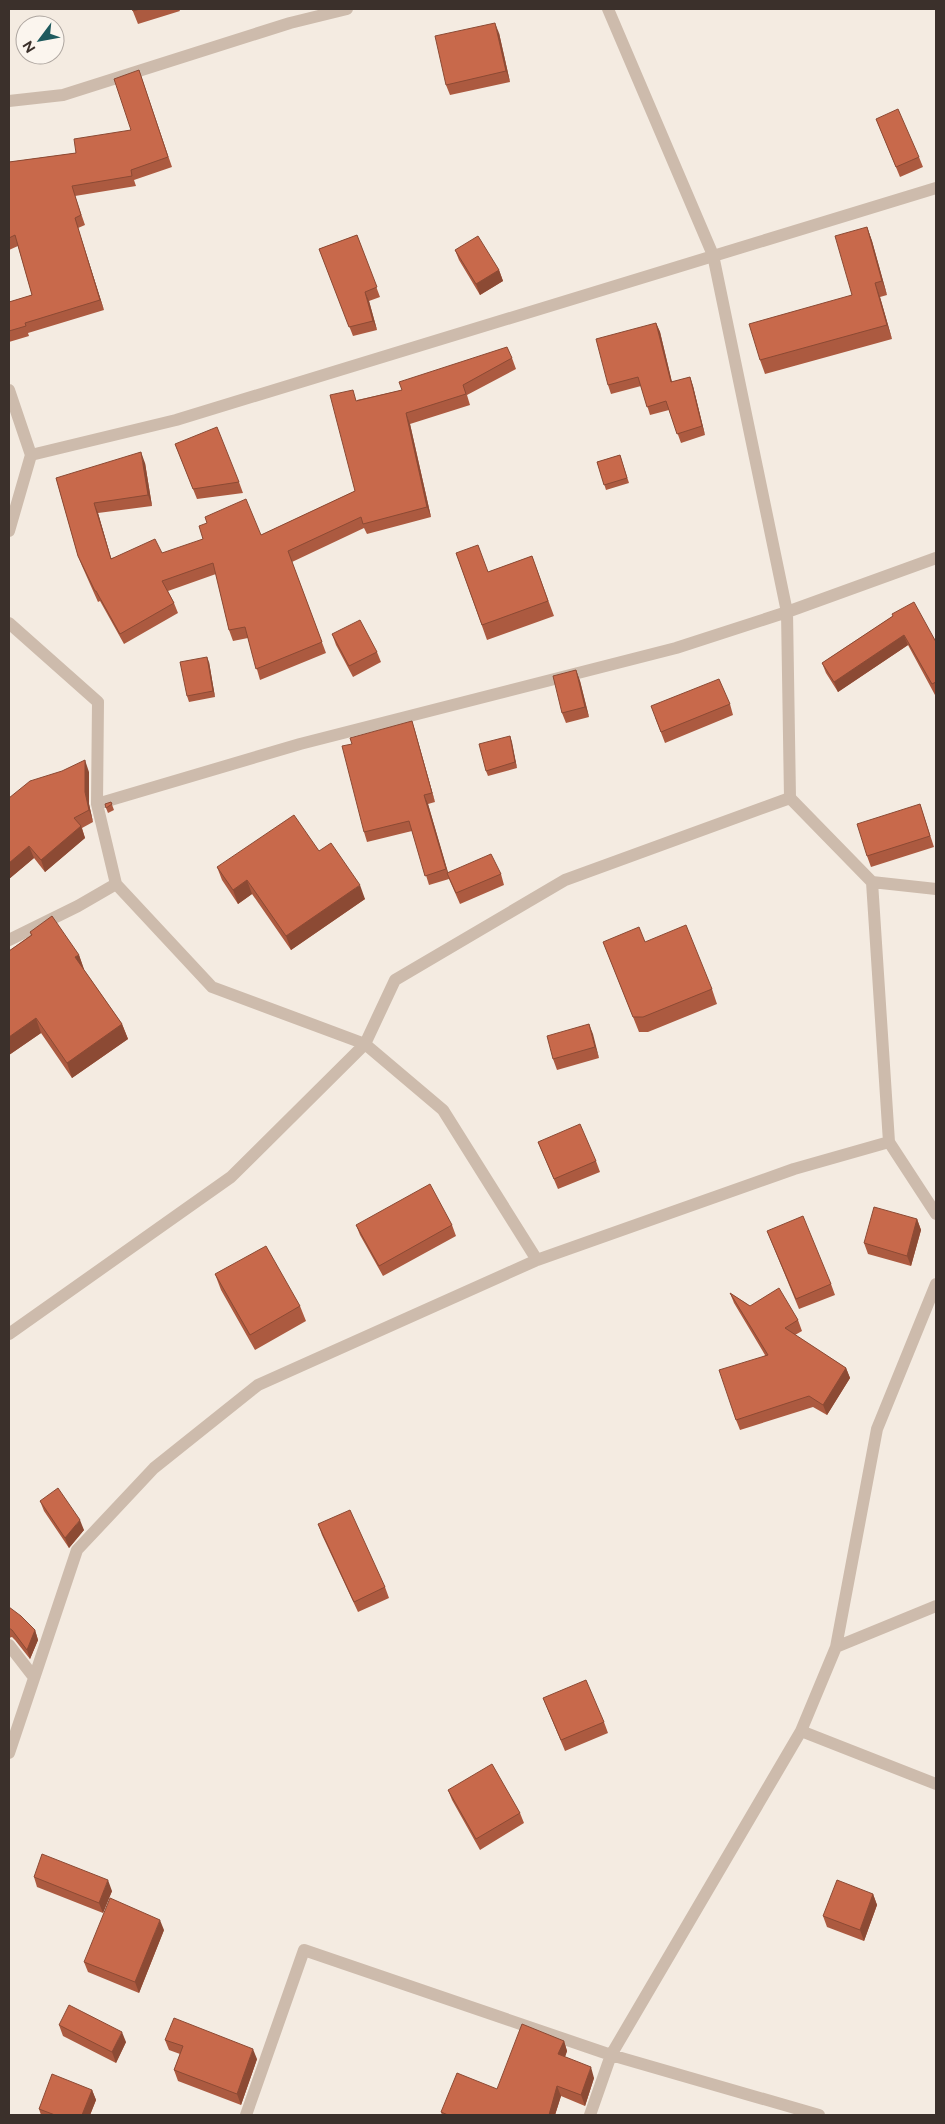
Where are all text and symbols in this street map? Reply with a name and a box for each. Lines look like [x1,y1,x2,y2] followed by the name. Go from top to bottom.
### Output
[15,15,65,65] north arrow
[19,38,39,56] text: N

